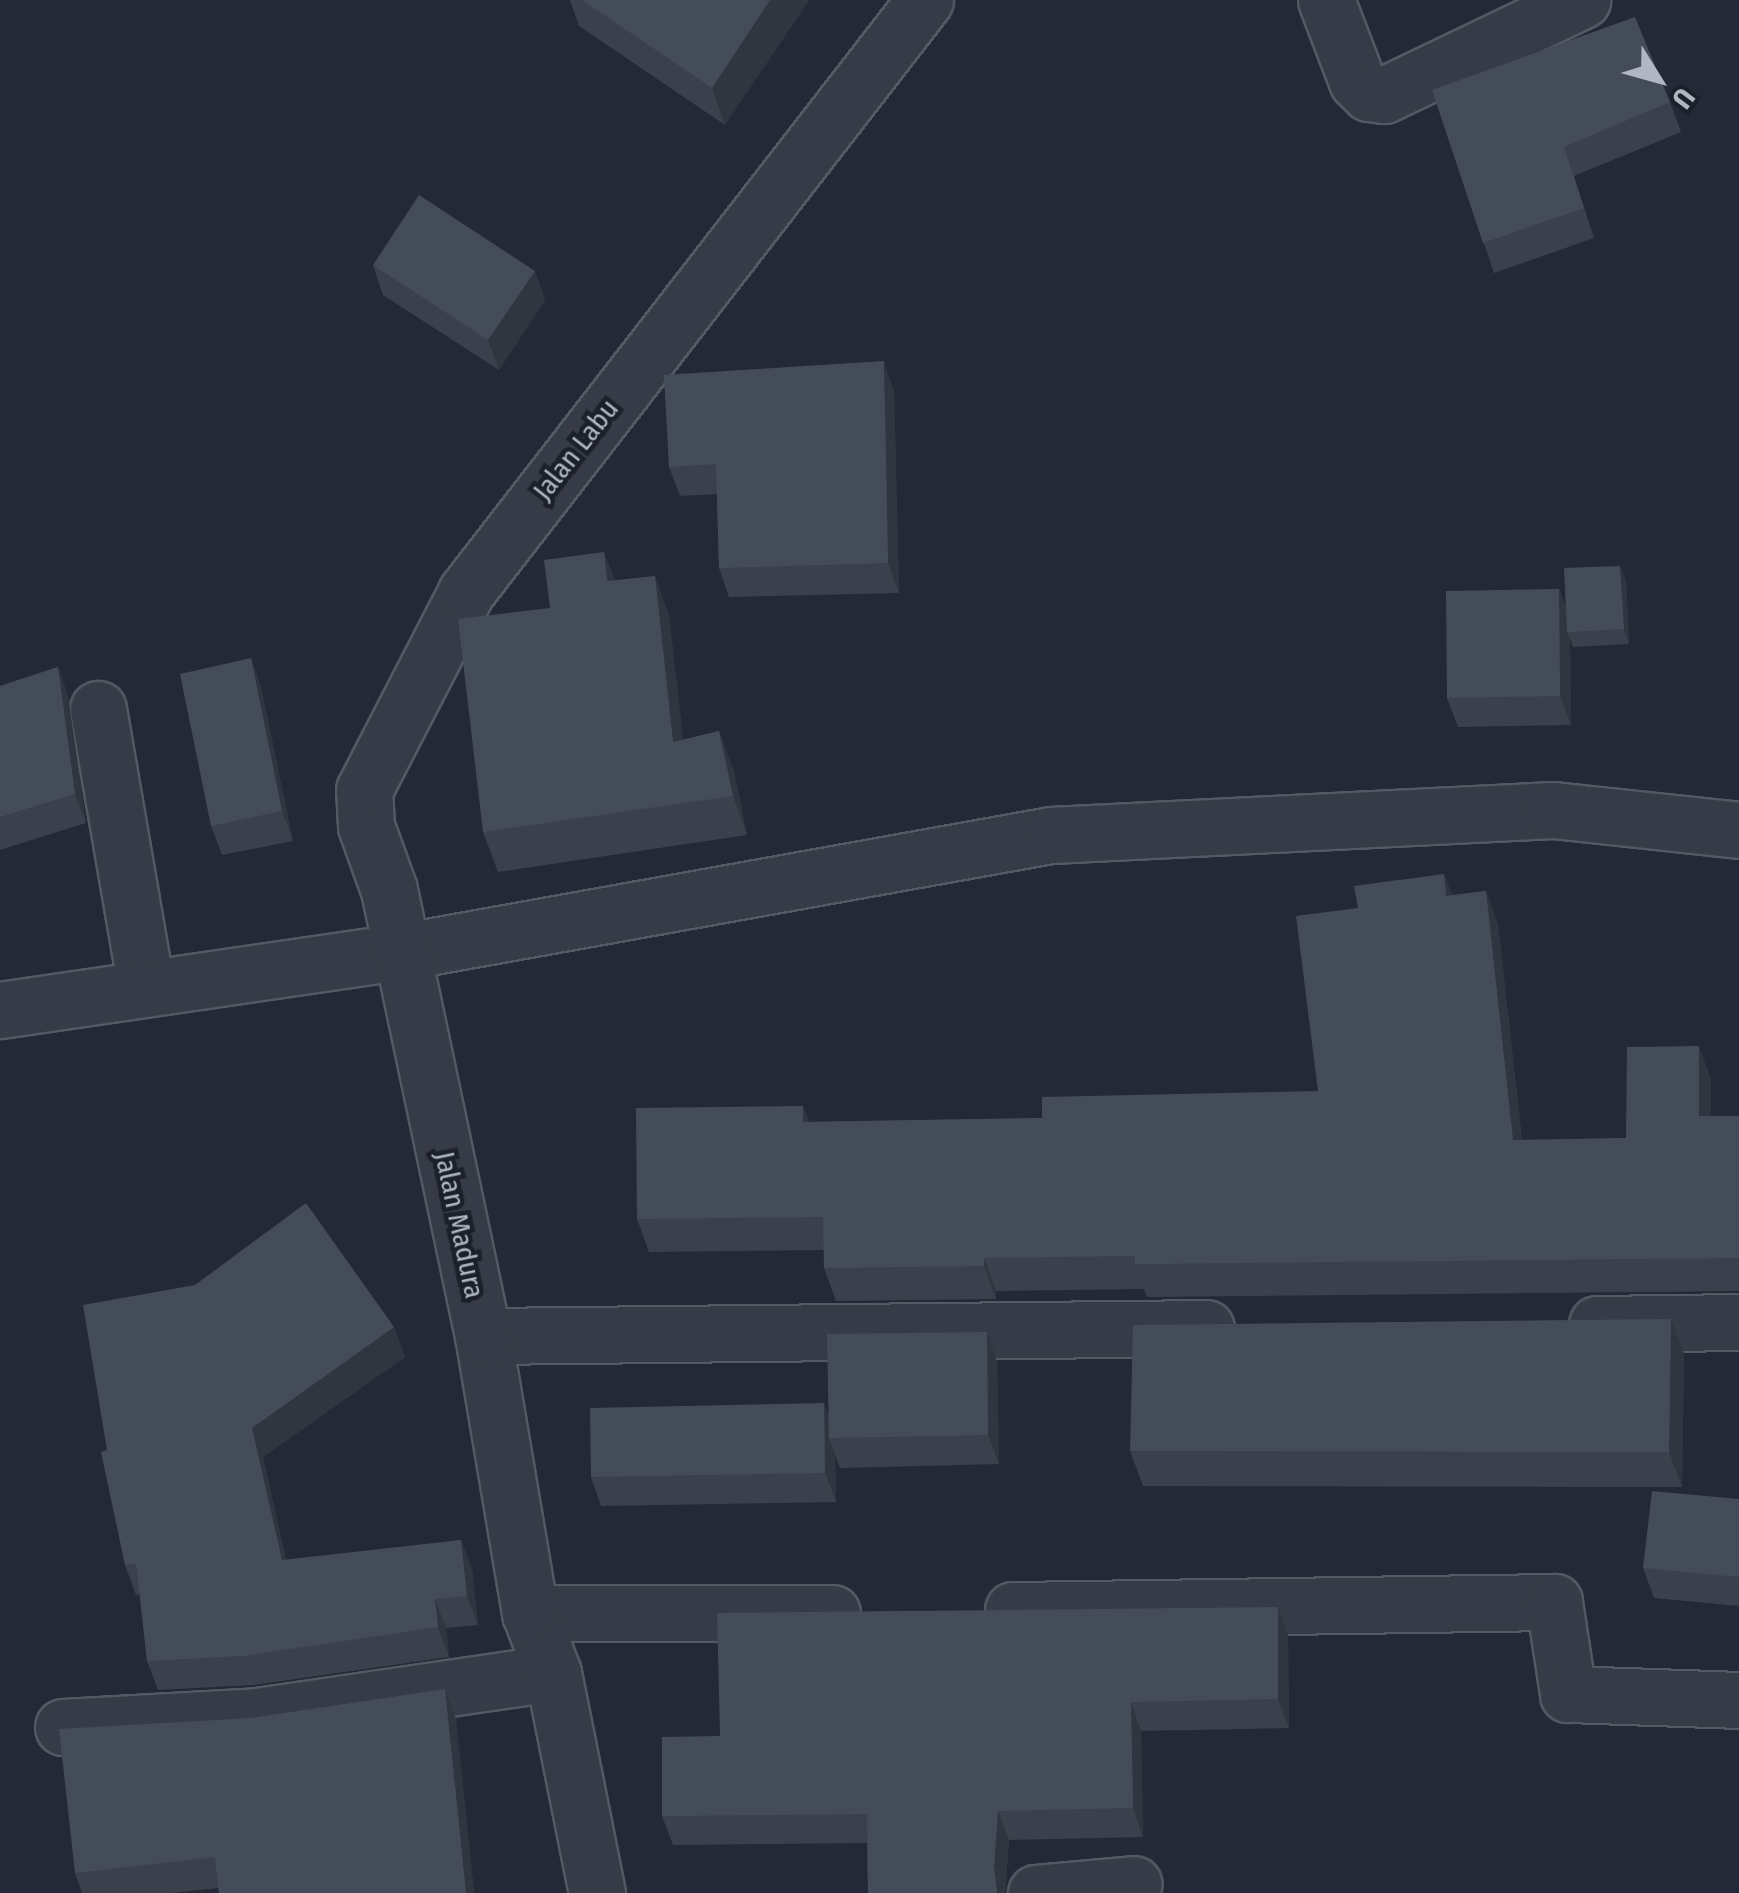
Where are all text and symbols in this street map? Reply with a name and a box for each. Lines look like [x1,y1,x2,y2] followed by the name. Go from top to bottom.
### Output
[1609,30,1709,130] north arrow
[1665,82,1701,115] text: U
[526,393,626,507] street label: Jalan Labu
[427,1148,491,1302] street label: Jalan Madura

